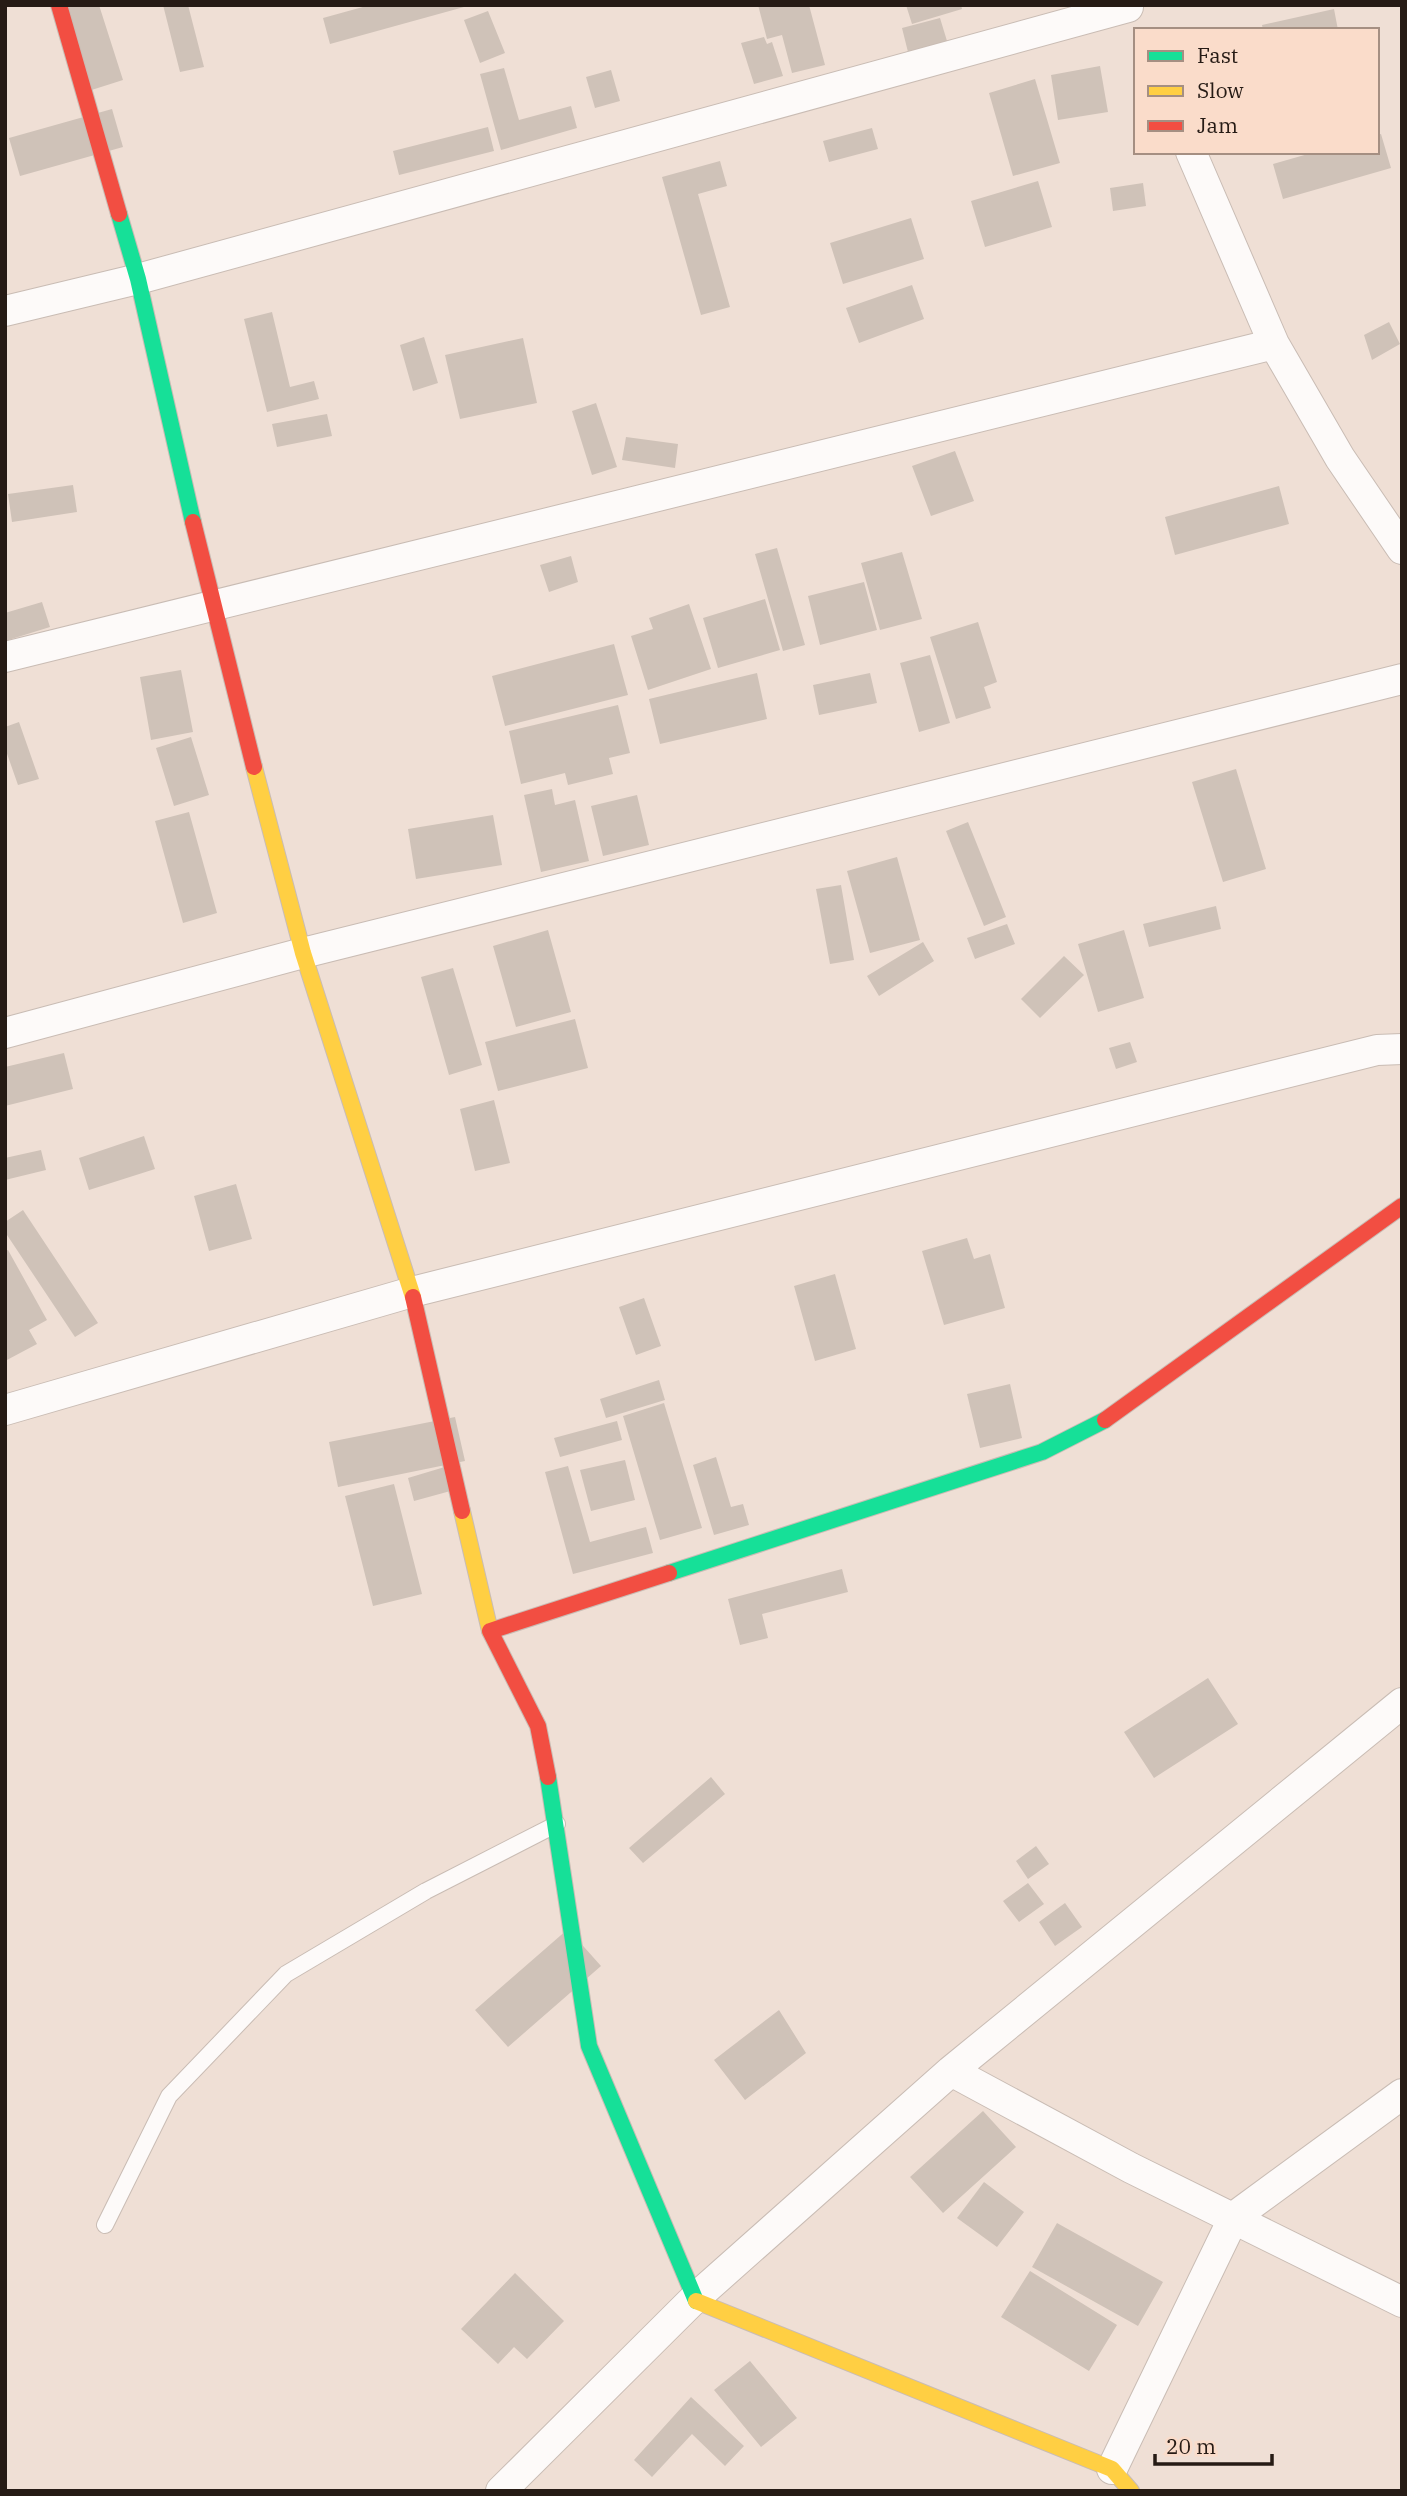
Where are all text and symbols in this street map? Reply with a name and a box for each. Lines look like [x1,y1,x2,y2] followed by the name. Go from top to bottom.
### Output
[1134,28,1379,154] legend
[1197,41,1238,69] text: Fast
[1197,76,1244,104] text: Slow
[1197,111,1238,139] text: Jam
[1155,2422,1272,2466] scale bar
[1166,2432,1216,2460] text: 20 m

